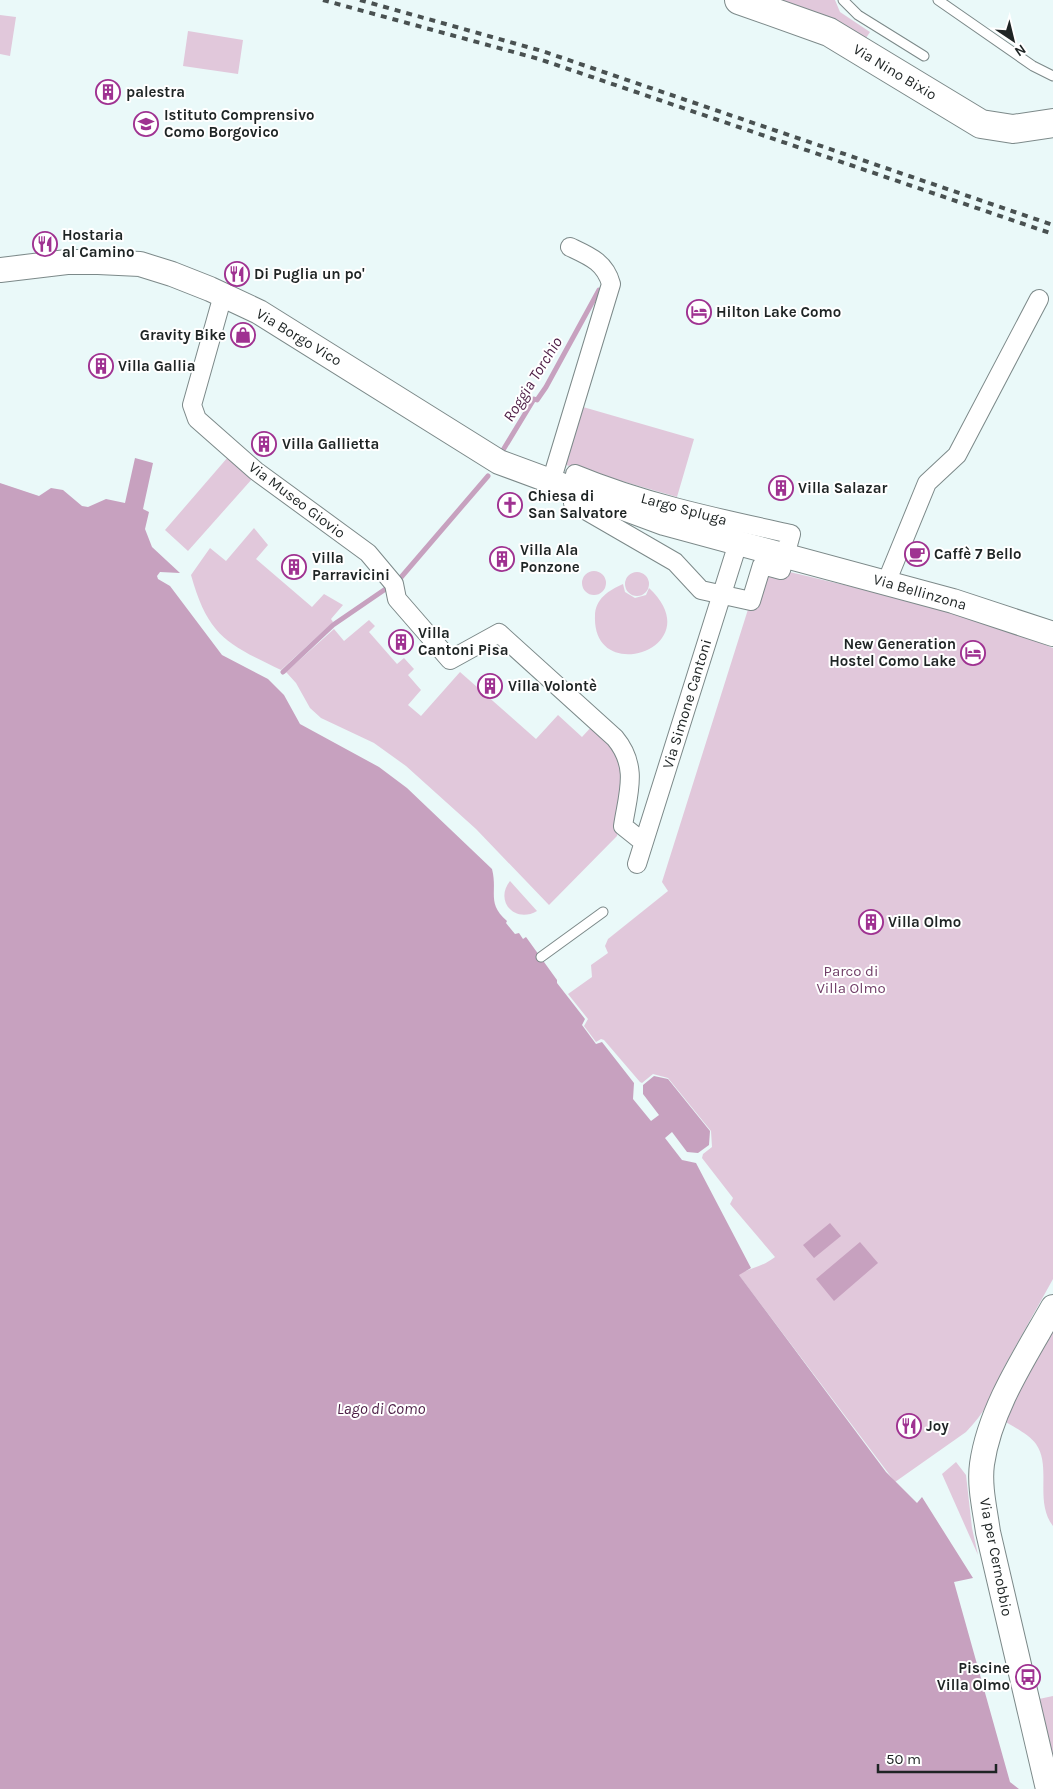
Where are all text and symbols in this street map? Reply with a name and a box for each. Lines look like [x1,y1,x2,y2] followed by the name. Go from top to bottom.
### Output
[988,15,1038,65] north arrow
[850,40,940,104] street label: Via Nino Bixio
[1011,40,1029,60] text: N
[95,79,121,105] building icon: palestra
[126,83,185,101] place label: palestra
[164,106,315,141] place label: Istituto Comprensivo Como Borgovico
[133,111,159,137] school or university icon: Istituto Comprensivo Como Borgovico
[62,226,134,261] place label: Hostaria al Camino
[32,231,58,257] restaurant icon: Hostaria al Camino
[224,261,250,287] restaurant icon: Di Puglia un po'
[254,265,365,283] place label: Di Puglia un po'
[686,299,712,325] hotel icon: Hilton Lake Como
[716,303,841,321] place label: Hilton Lake Como
[253,304,345,370] street label: Via Borgo Vico
[230,322,256,348] shop icon: Gravity Bike
[140,326,226,344] place label: Gravity Bike
[499,333,566,425] water label: Roggia Torchio
[88,353,114,379] building icon: Villa Gallia
[118,357,195,375] place label: Villa Gallia
[251,431,277,457] building icon: Villa Gallietta
[282,435,379,453] place label: Villa Gallietta
[245,458,349,542] street label: Via Museo Giovio
[768,475,794,501] building icon: Villa Salazar
[798,479,888,497] place label: Villa Salazar
[528,487,627,522] place label: Chiesa di San Salvatore
[639,489,729,529] street label: Largo Spluga
[497,492,523,518] church icon: Chiesa di San Salvatore
[520,541,580,576] place label: Villa Ala Ponzone
[904,541,930,567] cafe icon: Caffè 7 Bello
[934,545,1022,563] place label: Caffè 7 Bello
[489,546,515,572] building icon: Villa Ala Ponzone
[312,549,390,584] place label: Villa Parravicini
[281,554,307,580] building icon: Villa Parravicini
[871,570,969,614] street label: Via Bellinzona
[418,624,508,659] place label: Villa Cantoni Pisa
[388,629,414,655] building icon: Villa Cantoni Pisa
[829,635,956,670] place label: New Generation Hostel Como Lake
[659,637,715,771] street label: Via Simone Cantoni
[960,640,986,666] hotel icon: New Generation Hostel Como Lake
[477,673,503,699] building icon: Villa Volontè
[508,677,597,695] place label: Villa Volontè
[858,909,884,935] building icon: Villa Olmo
[888,913,961,931] place label: Villa Olmo
[816,962,886,997] park label: Parco di Villa Olmo
[337,1399,425,1418] water label: Lago di Como
[896,1413,922,1439] restaurant icon: Joy
[926,1417,949,1435] place label: Joy
[976,1496,1016,1618] street label: Via per Cernobbio
[937,1659,1010,1694] place label: Piscine Villa Olmo
[1015,1664,1041,1690] bus stop icon: Piscine Villa Olmo
[878,1742,996,1774] scale bar
[886,1750,921,1768] text: 50 m

